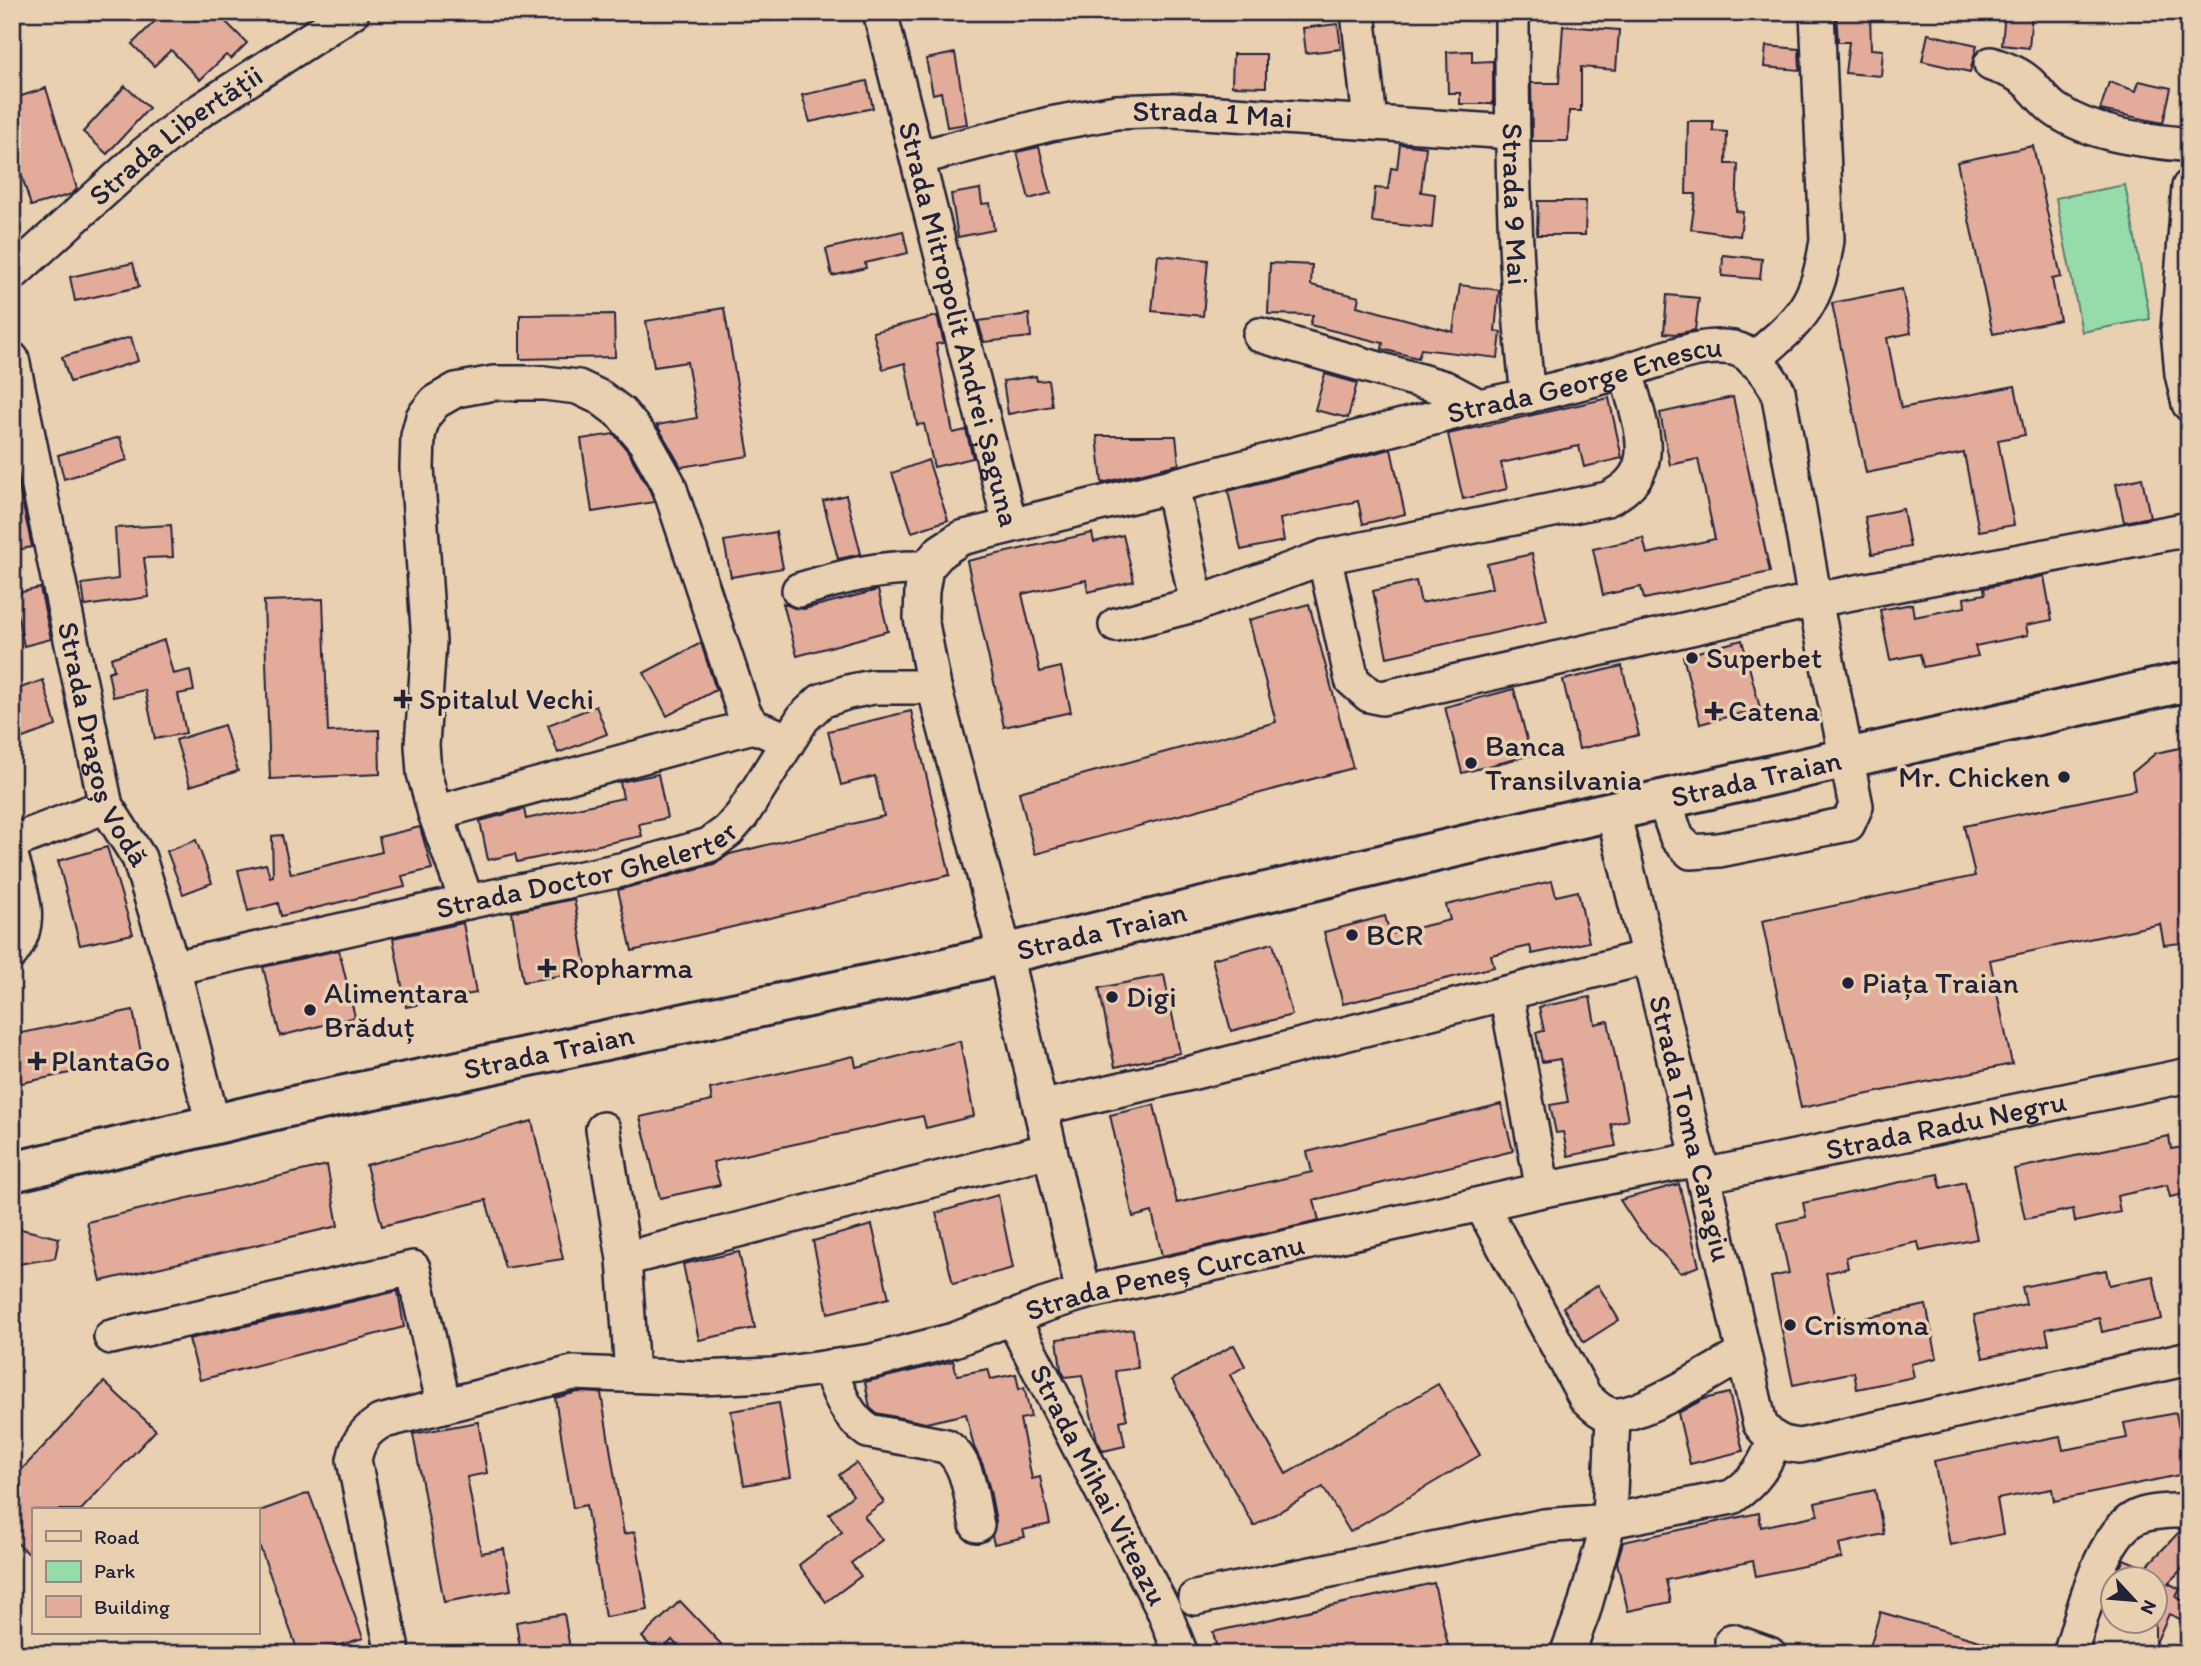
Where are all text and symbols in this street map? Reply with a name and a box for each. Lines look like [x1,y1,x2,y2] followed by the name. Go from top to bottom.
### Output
[81,56,269,214] street label: Strada Libertății
[1132,91,1294,136] street label: Strada 1 Mai
[891,118,1029,531] street label: Strada Mitropolit Andrei Șaguna
[1495,123,1537,286] street label: Strada 9 Mai
[1443,328,1723,432] street label: Strada George Enescu
[50,618,159,874] street label: Strada Dragoș Vodă
[1706,639,1822,676] place label: Superbet
[1684,650,1700,666] marker: Superbet
[419,680,594,717] place label: Spitalul Vechi
[393,689,413,709] marker: Spitalul Vechi
[1728,692,1820,729] place label: Catena
[1706,703,1722,719] marker: Catena
[1485,727,1642,798] place label: Banca Transilvania
[1667,741,1845,815] street label: Strada Traian
[1463,755,1479,771] marker: Banca Transilvania
[1898,758,2050,795] place label: Mr. Chicken
[2056,769,2072,785] marker: Mr. Chicken
[432,813,746,926] street label: Strada Doctor Ghelerter
[1013,893,1190,969] street label: Strada Traian
[1366,916,1423,953] place label: BCR
[1344,927,1360,943] marker: BCR
[561,949,693,986] place label: Ropharma
[539,960,555,976] marker: Ropharma
[1862,964,2019,1001] place label: Piața Traian
[324,974,469,1045] place label: Alimentara Brăduț
[1840,975,1856,991] marker: Piața Traian
[1126,978,1177,1015] place label: Digi
[1104,989,1120,1005] marker: Digi
[1641,991,1741,1265] street label: Strada Toma Caragiu
[302,1002,318,1018] marker: Alimentara Brăduț
[460,1015,637,1088] street label: Strada Traian
[51,1042,170,1079] place label: PlantaGo
[29,1053,45,1069] marker: PlantaGo
[1822,1082,2070,1168] street label: Strada Radu Negru
[1019,1225,1308,1329] street label: Strada Peneș Curcanu
[1804,1306,1929,1343] place label: Crismona
[1782,1317,1798,1333] marker: Crismona
[1022,1358,1177,1612] street label: Strada Mihai Viteazu
[32,1508,259,1634] legend
[94,1524,140,1549] text: Road
[94,1558,136,1583] text: Park
[2100,1564,2170,1634] north arrow
[94,1594,170,1619] text: Building
[2136,1596,2162,1618] text: N

